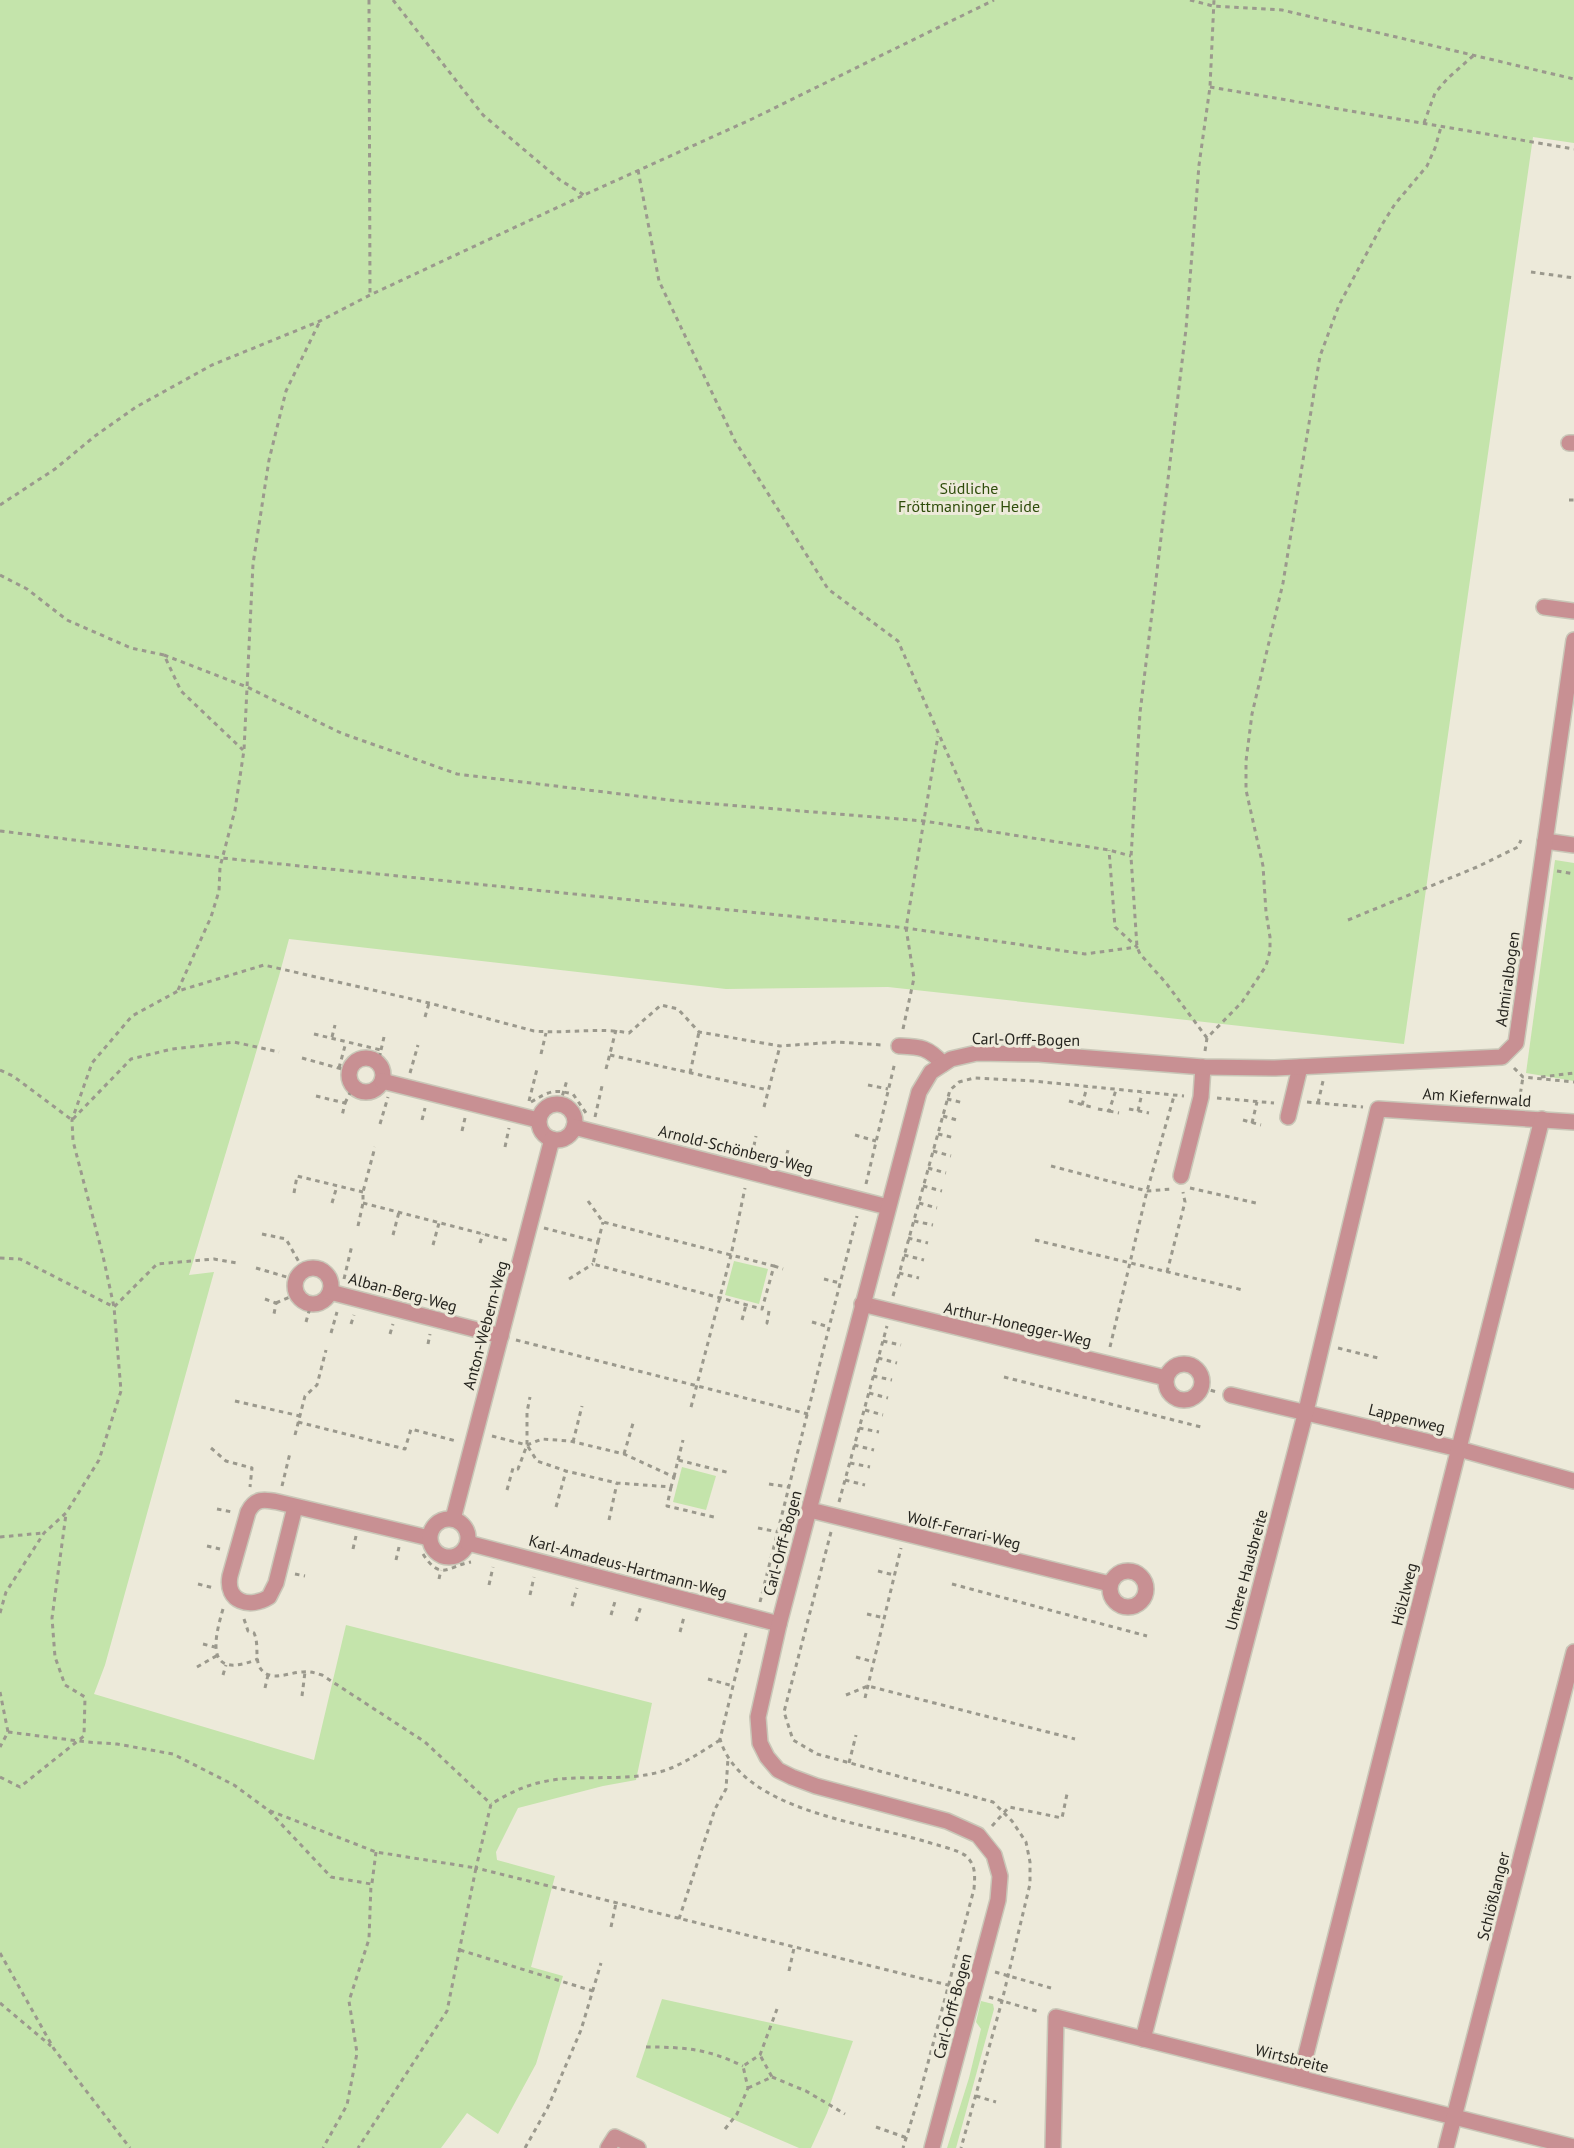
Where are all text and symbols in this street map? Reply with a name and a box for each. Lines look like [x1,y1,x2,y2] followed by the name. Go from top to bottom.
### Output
[898,478,1040,516] park label: Südliche Fröttmaninger Heide
[1490,930,1524,1028] street label: Admiralbogen
[972,1028,1080,1050] street label: Carl-Orff-Bogen
[1422,1083,1532,1111] street label: Am Kiefernwald
[657,1120,815,1178] street label: Arnold-Schönberg-Weg
[458,1258,512,1392] street label: Anton-Webern-Weg
[347,1268,459,1316] street label: Alban-Berg-Weg
[942,1297,1094,1351] street label: Arthur-Honegger-Weg
[1367,1399,1447,1437] street label: Lappenweg
[758,1488,806,1598] street label: Carl-Orff-Bogen
[905,1506,1023,1554] street label: Wolf-Ferrari-Weg
[1220,1507,1272,1633] street label: Untere Hausbreite
[527,1530,729,1602] street label: Karl-Amadeus-Hartmann-Weg
[1387,1561,1421,1627] street label: Hölzlweg
[1472,1849,1514,1942] street label: Schlößlanger
[928,1951,976,2061] street label: Carl-Orff-Bogen
[1253,2039,1331,2077] street label: Wirtsbreite

